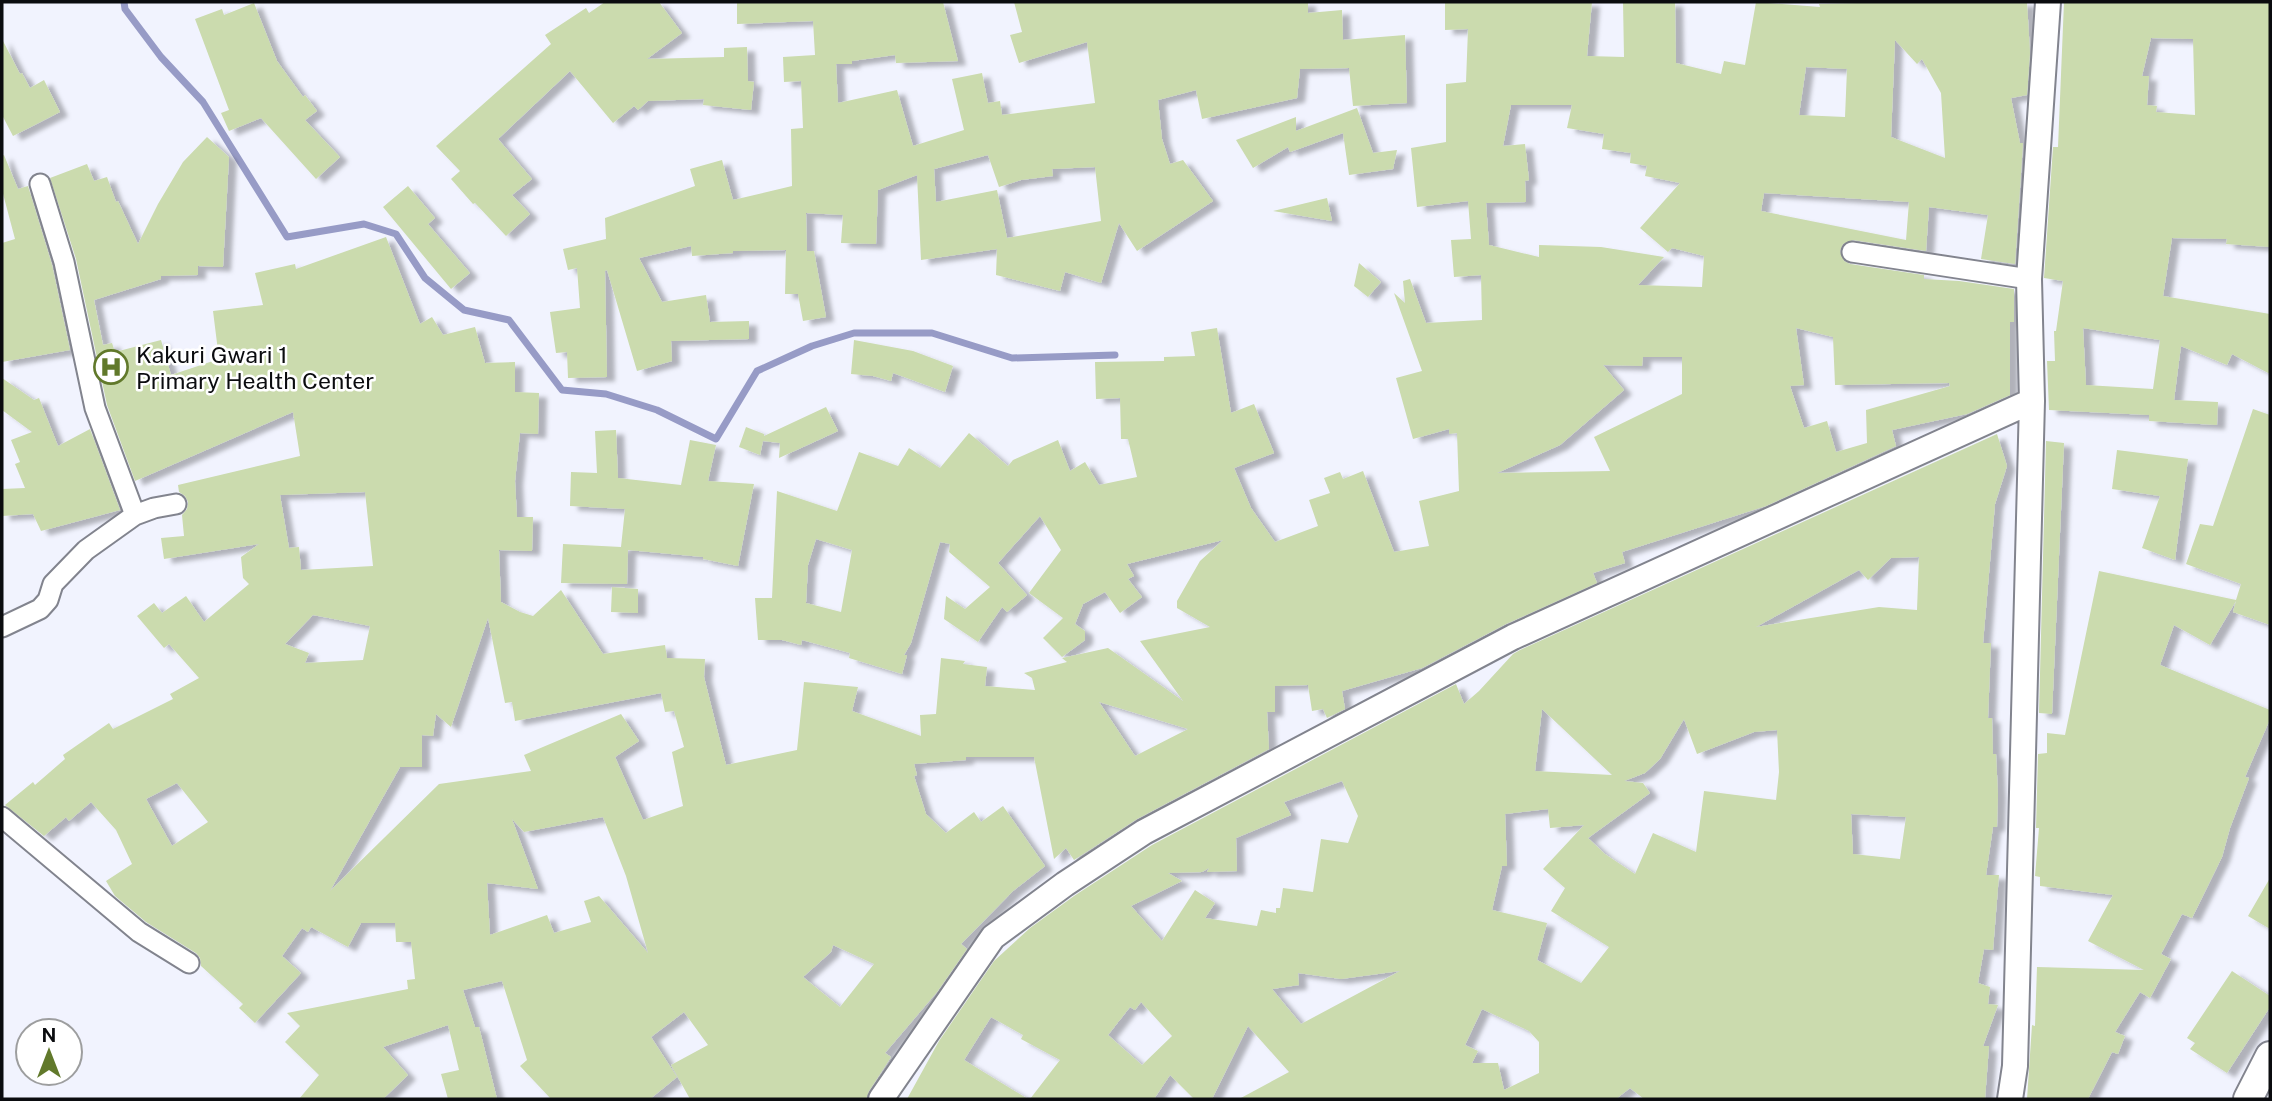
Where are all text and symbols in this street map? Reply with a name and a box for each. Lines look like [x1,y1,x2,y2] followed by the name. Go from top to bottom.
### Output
[136,341,374,394] place label: Kakuri Gwari 1 Primary Health Center
[92,348,130,386] hospital icon: Kakuri Gwari 1 Primary Health Center
[14,1017,84,1087] north arrow
[42,1024,56,1046] text: N

